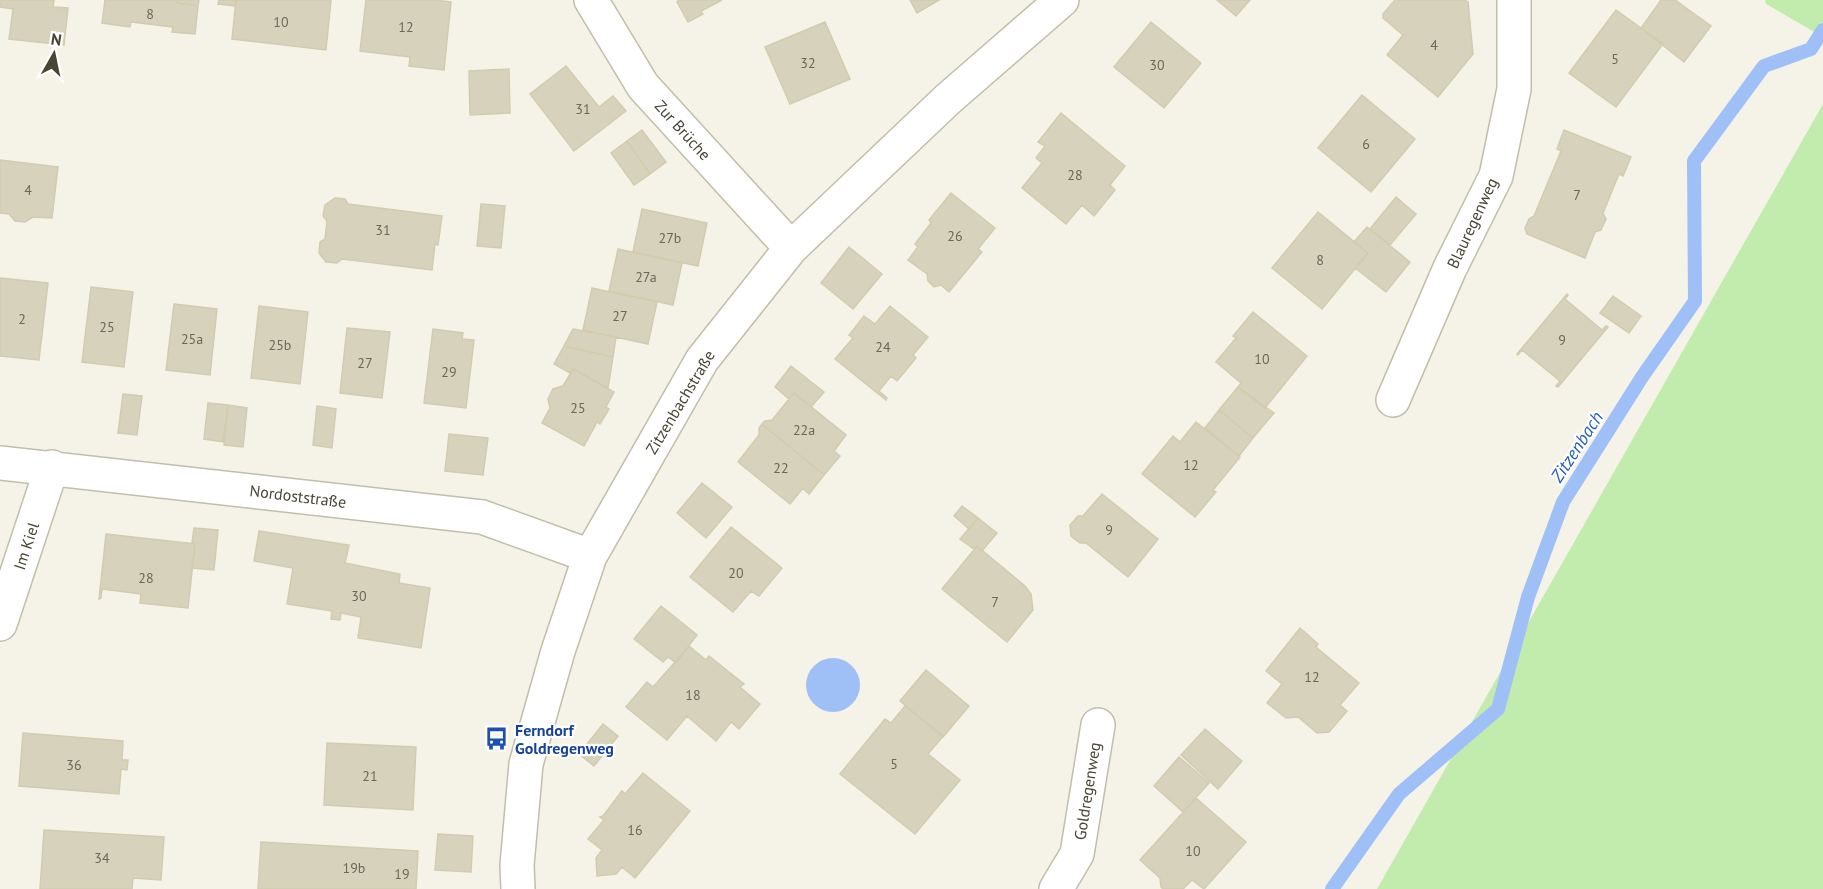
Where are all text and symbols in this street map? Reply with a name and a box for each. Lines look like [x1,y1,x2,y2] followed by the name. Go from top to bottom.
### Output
[146,5,154,23] house number: 8
[273,13,289,31] house number: 10
[398,18,414,36] house number: 12
[24,24,84,84] north arrow
[50,28,63,50] text: N
[1430,36,1438,54] house number: 4
[1611,50,1619,68] house number: 5
[800,54,816,72] house number: 32
[1149,56,1165,74] house number: 30
[651,96,715,164] street label: Zur Brüche
[575,100,591,118] house number: 31
[1362,135,1370,153] house number: 6
[1067,166,1083,184] house number: 28
[1442,175,1502,271] street label: Blauregenweg
[24,181,32,199] house number: 4
[1573,186,1581,204] house number: 7
[375,221,391,239] house number: 31
[947,227,963,245] house number: 26
[659,229,681,247] house number: 27b
[1316,251,1324,269] house number: 8
[635,268,657,286] house number: 27a
[612,307,628,325] house number: 27
[18,310,26,328] house number: 2
[99,318,115,336] house number: 25
[181,330,203,348] house number: 25a
[1558,331,1566,349] house number: 9
[269,336,291,354] house number: 25b
[875,338,891,356] house number: 24
[641,346,719,458] street label: Zitzenbachstraße
[1254,350,1270,368] house number: 10
[357,354,373,372] house number: 27
[441,363,457,381] house number: 29
[570,399,586,417] house number: 25
[1545,407,1608,487] water label: Zitzenbach
[793,421,815,439] house number: 22a
[1183,456,1199,474] house number: 12
[773,459,789,477] house number: 22
[249,480,347,512] street label: Nordoststraße
[9,519,43,572] street label: Im Kiel
[1105,521,1113,539] house number: 9
[728,564,744,582] house number: 20
[138,569,154,587] house number: 28
[351,587,367,605] house number: 30
[991,593,999,611] house number: 7
[1304,668,1320,686] house number: 12
[685,686,701,704] house number: 18
[515,720,614,758] place label: Ferndorf Goldregenweg
[484,726,510,752] bus stop icon: Ferndorf Goldregenweg
[1069,741,1105,841] street label: Goldregenweg
[890,755,898,773] house number: 5
[66,756,82,774] house number: 36
[362,767,378,785] house number: 21
[627,821,643,839] house number: 16
[1185,842,1201,860] house number: 10
[94,849,110,867] house number: 34
[343,859,365,877] house number: 19b
[394,865,410,883] house number: 19

